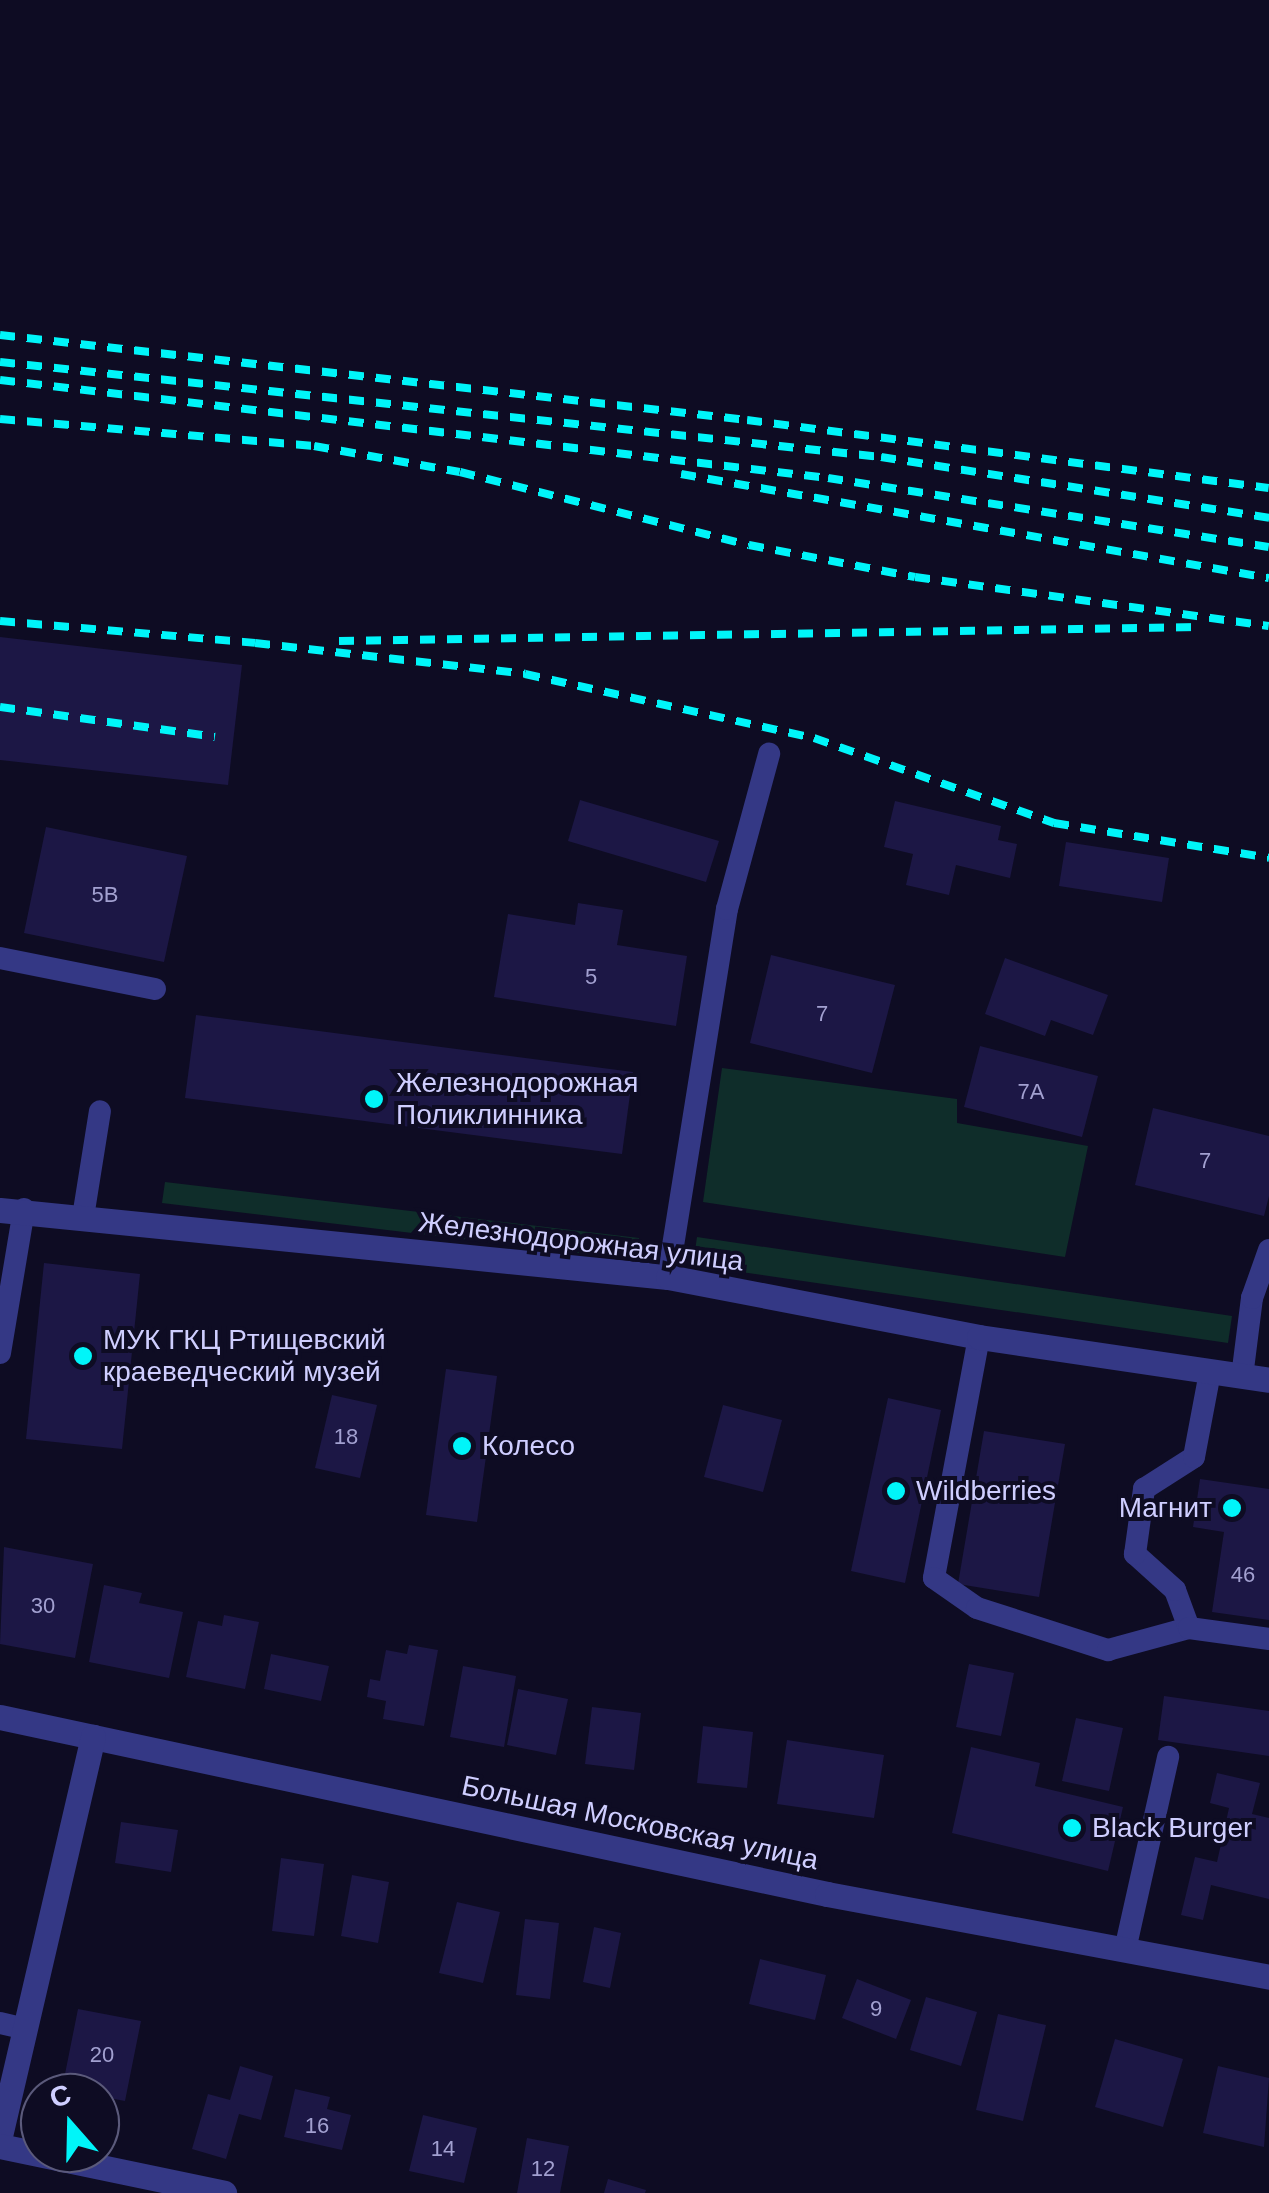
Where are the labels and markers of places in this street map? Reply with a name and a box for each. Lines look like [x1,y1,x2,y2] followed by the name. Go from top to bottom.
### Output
[396,1066,638,1132] place label: Железнодорожная Поликлинника
[361,1086,387,1112] marker: Железнодорожная Поликлинника
[103,1323,386,1389] place label: МУК ГКЦ Ртищевский краеведческий музей
[72,1345,94,1367] marker: МУК ГКЦ Ртищевский краеведческий музей
[482,1429,575,1463] place label: Колесо
[451,1435,473,1457] marker: Колесо
[916,1474,1056,1508] place label: Wildberries
[885,1480,907,1502] marker: Wildberries
[1119,1491,1212,1525] place label: Магнит
[1221,1497,1243,1519] marker: Магнит
[1092,1811,1252,1845] place label: Black Burger
[1061,1817,1083,1839] marker: Black Burger

